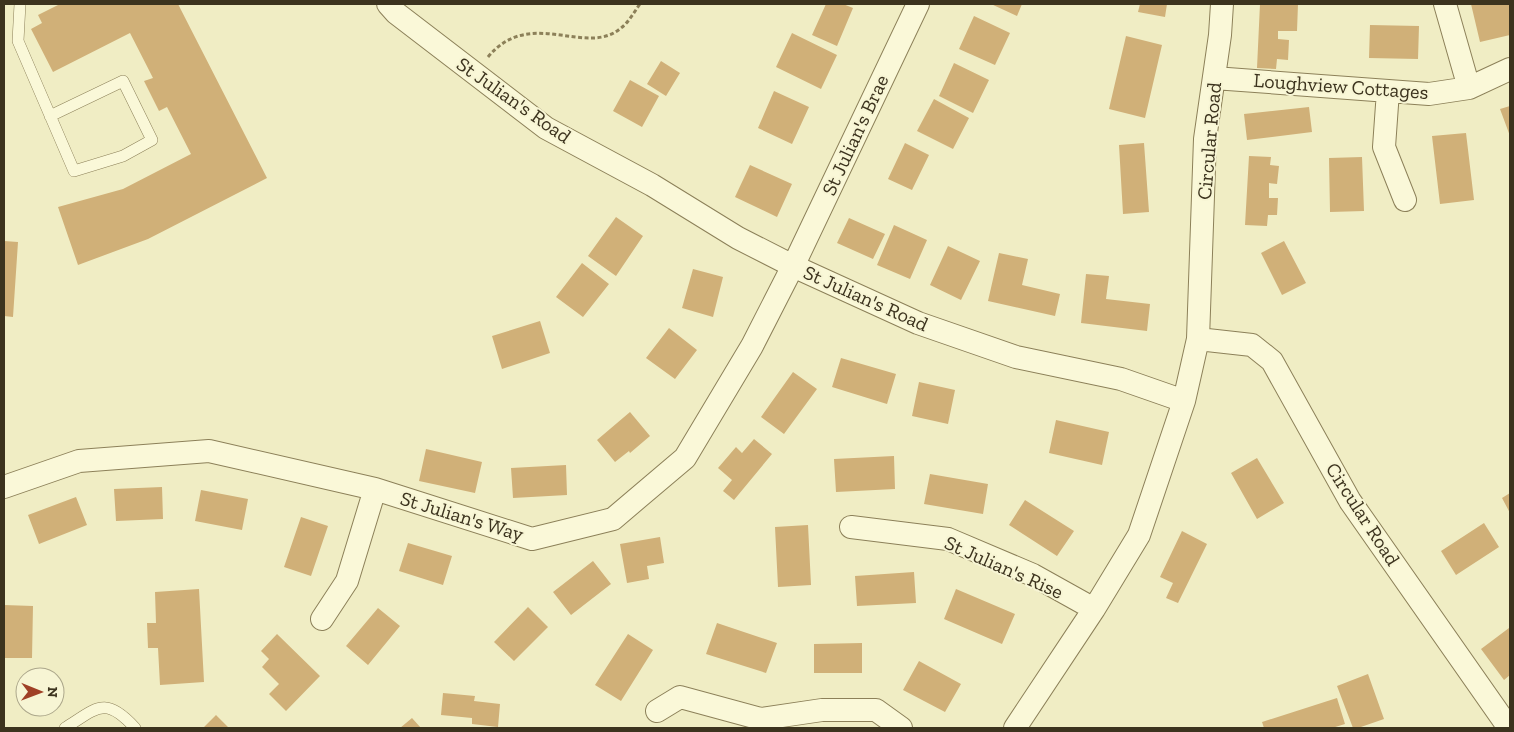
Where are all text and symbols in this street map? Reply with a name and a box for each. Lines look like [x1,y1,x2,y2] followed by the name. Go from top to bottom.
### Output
[452,52,576,148] street label: St Julian's Road
[1253,68,1429,104] street label: Loughview Cottages
[817,71,893,199] street label: St Julian's Brae
[1192,81,1226,201] street label: Circular Road
[800,260,932,336] street label: St Julian's Road
[1321,458,1405,570] street label: Circular Road
[397,486,527,546] street label: St Julian's Way
[941,530,1067,604] street label: St Julian's Rise
[15,667,65,717] north arrow
[44,687,61,698] text: N

